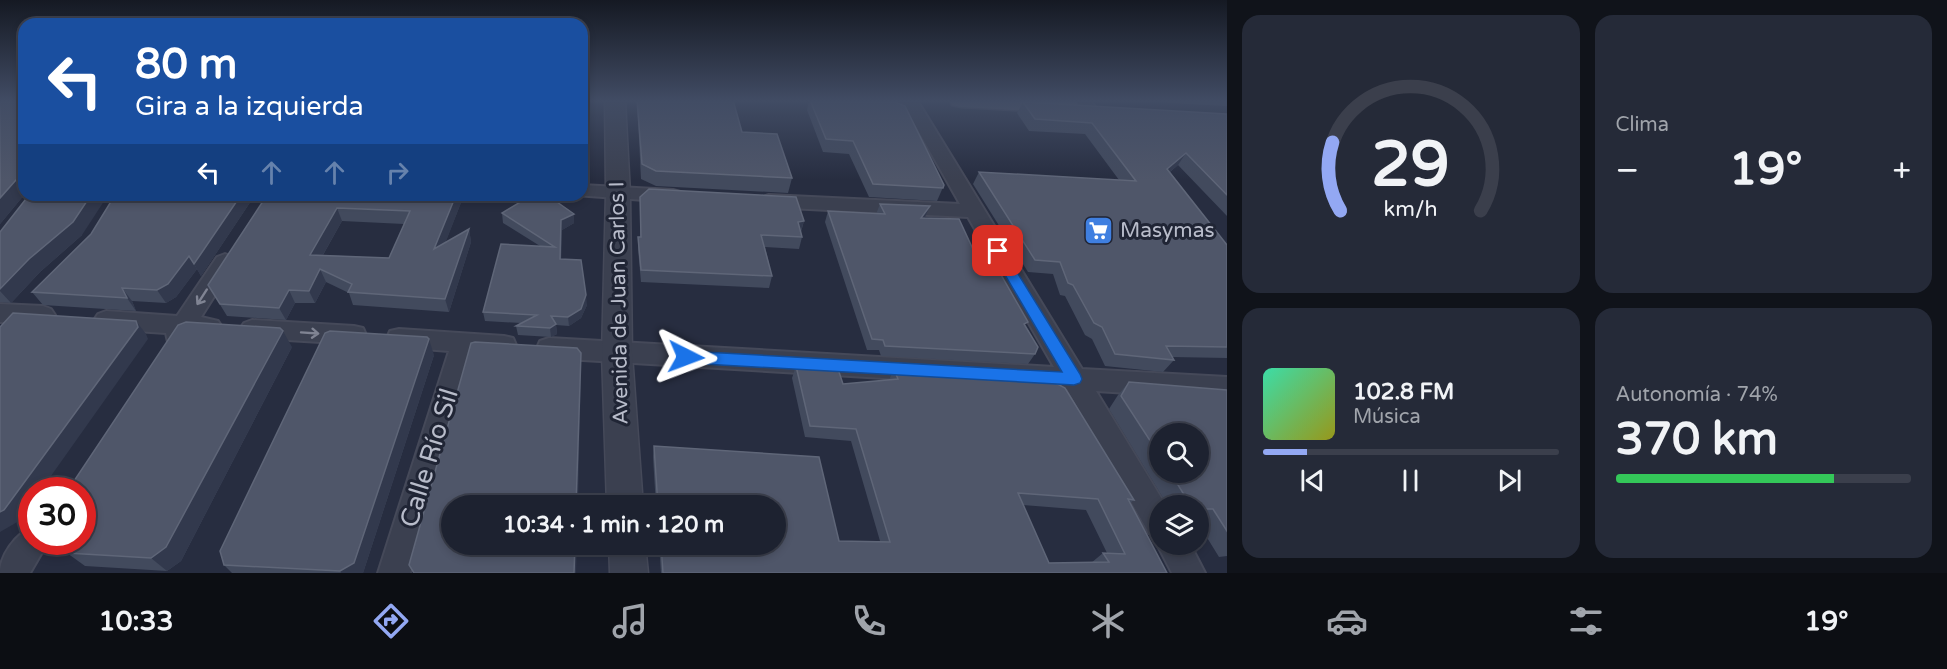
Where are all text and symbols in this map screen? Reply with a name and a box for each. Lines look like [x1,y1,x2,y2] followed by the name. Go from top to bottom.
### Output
[135,39,237,90] text: 80 m
[36,42,114,120] icon: left
[135,90,364,123] text: Gira a la izquierda
[1616,113,1669,137] text: Clima
[1372,128,1450,203] text: 29
[1729,143,1802,197] text: 19°
[1616,151,1639,190] text: −
[1892,151,1911,190] text: +
[192,156,225,189] icon: left
[255,156,288,189] icon: ahead
[318,156,351,189] icon: ahead
[381,156,414,189] icon: right
[604,181,634,425] street label: Avenida de Juan Carlos I
[1384,196,1438,222] text: km/h
[1083,214,1115,246] supermarket icon: Masymas
[1120,218,1215,243] place label: Masymas
[972,225,1023,276] pin
[981,234,1014,267] icon: arrive
[195,288,207,305] one-way arrow
[654,325,718,389] position arrow
[299,327,319,338] one-way arrow
[1353,379,1454,405] text: 102.8 FM
[1616,383,1778,407] text: Autonomía · 74%
[393,385,465,531] street label: Calle Río Sil
[1353,405,1421,429] text: Música
[1616,413,1778,467] text: 370 km
[1149,423,1209,555] map controls
[1149,423,1209,483] button: search
[1296,464,1329,497] icon: previous
[1394,464,1427,497] icon: pause
[1493,464,1526,497] icon: next
[18,477,96,555] speed limit sign: 30
[1149,495,1209,555] button: layers
[503,512,724,538] text: 10:34 · 1 min · 120 m
[370,600,412,642] icon: directions
[609,600,651,642] icon: music
[848,600,890,642] icon: phone
[1087,600,1129,642] icon: climate
[1326,600,1368,642] icon: car
[1565,600,1607,642] icon: filters
[99,605,173,638] text: 10:33
[1804,605,1848,638] text: 19°

